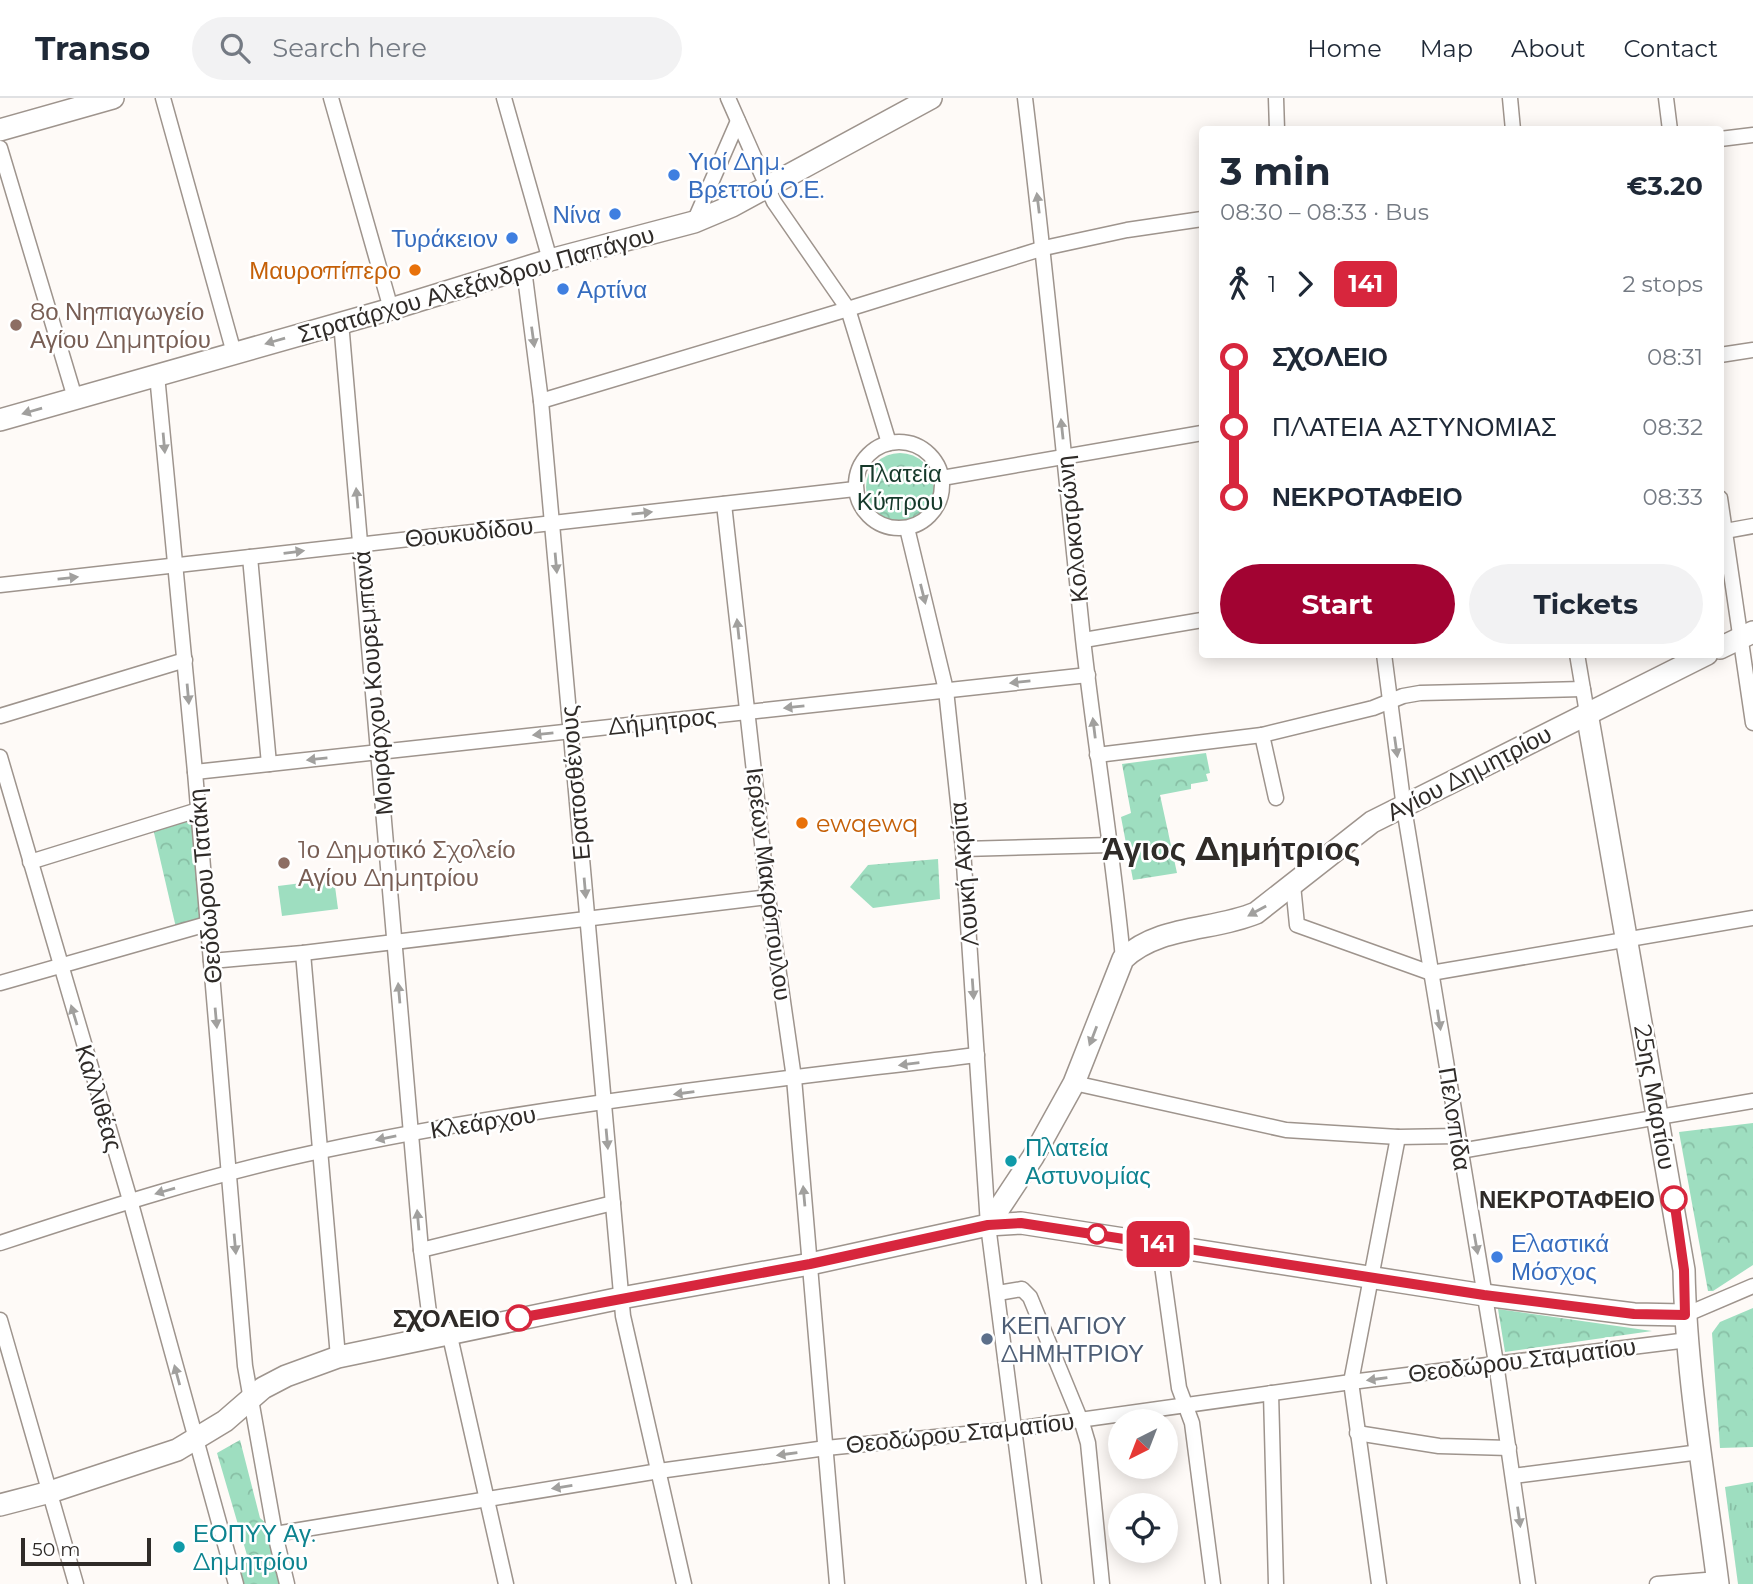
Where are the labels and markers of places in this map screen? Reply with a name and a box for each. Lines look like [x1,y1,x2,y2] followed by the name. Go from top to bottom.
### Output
[688,147,825,204] place label: Υιοί Δημ. Βρεττού Ο.Ε.
[666,167,682,183] marker: Υιοί Δημ. Βρεττού Ο.Ε.
[552,200,601,229] place label: Νίνα
[607,206,623,222] marker: Νίνα
[391,224,498,253] place label: Τυράκειον
[504,230,520,246] marker: Τυράκειον
[249,256,401,285] place label: Μαυροπίπερο
[407,262,423,278] marker: Μαυροπίπερο
[577,275,647,304] place label: Αρτίνα
[555,281,571,297] marker: Αρτίνα
[30,297,211,354] place label: 8ο Νηπιαγωγείο Αγίου Δημητρίου
[8,317,24,333] marker: 8ο Νηπιαγωγείο Αγίου Δημητρίου
[816,809,919,838] place label: ewqewq
[794,815,810,831] marker: ewqewq
[298,835,516,892] place label: 1ο Δημοτικό Σχολείο Αγίου Δημητρίου
[276,855,292,871] marker: 1ο Δημοτικό Σχολείο Αγίου Δημητρίου
[1025,1133,1151,1190] place label: Πλατεία Αστυνομίας
[1003,1153,1019,1169] marker: Πλατεία Αστυνομίας
[1479,1185,1655,1214] place label: ΝΕΚΡΟΤΑΦΕΙΟ
[1661,1186,1687,1212] marker: ΝΕΚΡΟΤΑΦΕΙΟ
[1087,1224,1107,1244] unlabelled marker
[1511,1229,1609,1286] place label: Ελαστικά Μόσχος
[1489,1249,1505,1265] marker: Ελαστικά Μόσχος
[393,1304,500,1333] place label: ΣΧΟΛΕΙΟ
[506,1305,532,1331] marker: ΣΧΟΛΕΙΟ
[1001,1311,1144,1368] place label: ΚΕΠ ΑΓΙΟΥ ΔΗΜΗΤΡΙΟΥ
[979,1331,995,1347] marker: ΚΕΠ ΑΓΙΟΥ ΔΗΜΗΤΡΙΟΥ
[193,1519,316,1576] place label: ΕΟΠΥΥ Αγ. Δημητρίου
[171,1539,187,1555] marker: ΕΟΠΥΥ Αγ. Δημητρίου

